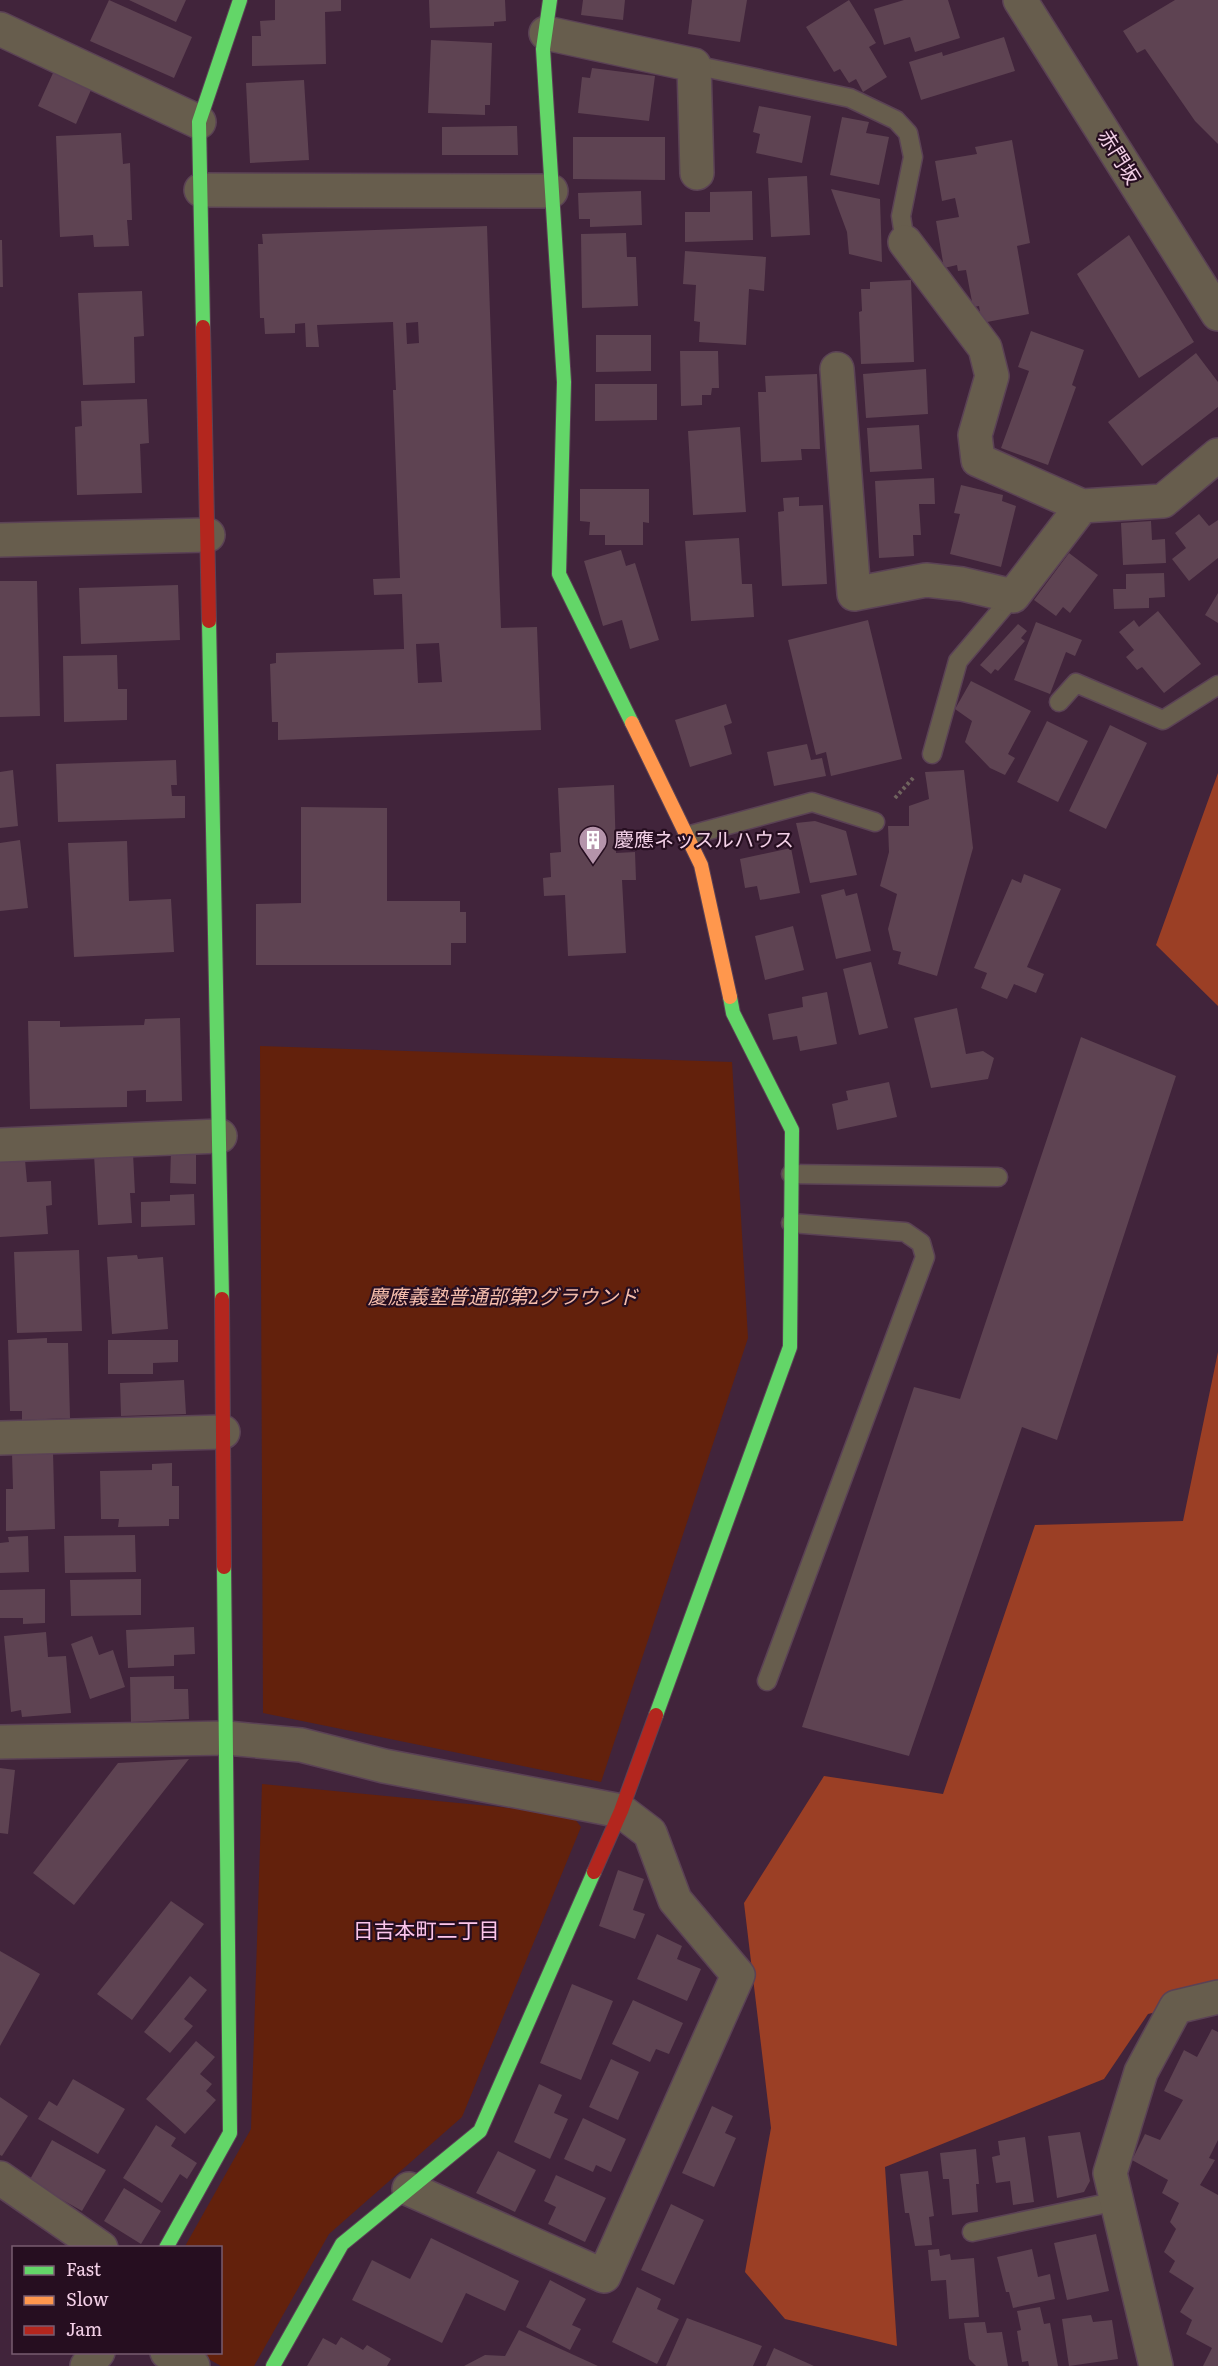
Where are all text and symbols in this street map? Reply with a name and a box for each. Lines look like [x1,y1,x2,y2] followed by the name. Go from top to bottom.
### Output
[1092,123,1149,189] street label: 赤門坂
[614,823,794,853] place label: 慶應ネッスルハウス
[577,824,609,866] building icon: 慶應ネッスルハウス
[368,1280,639,1310] park label: 慶應義塾普通部第2グラウンド
[353,1913,500,1944] district label: 日吉本町二丁目
[12,2246,222,2354] legend
[66,2255,102,2282] text: Fast
[66,2285,109,2312] text: Slow
[66,2315,102,2342] text: Jam

